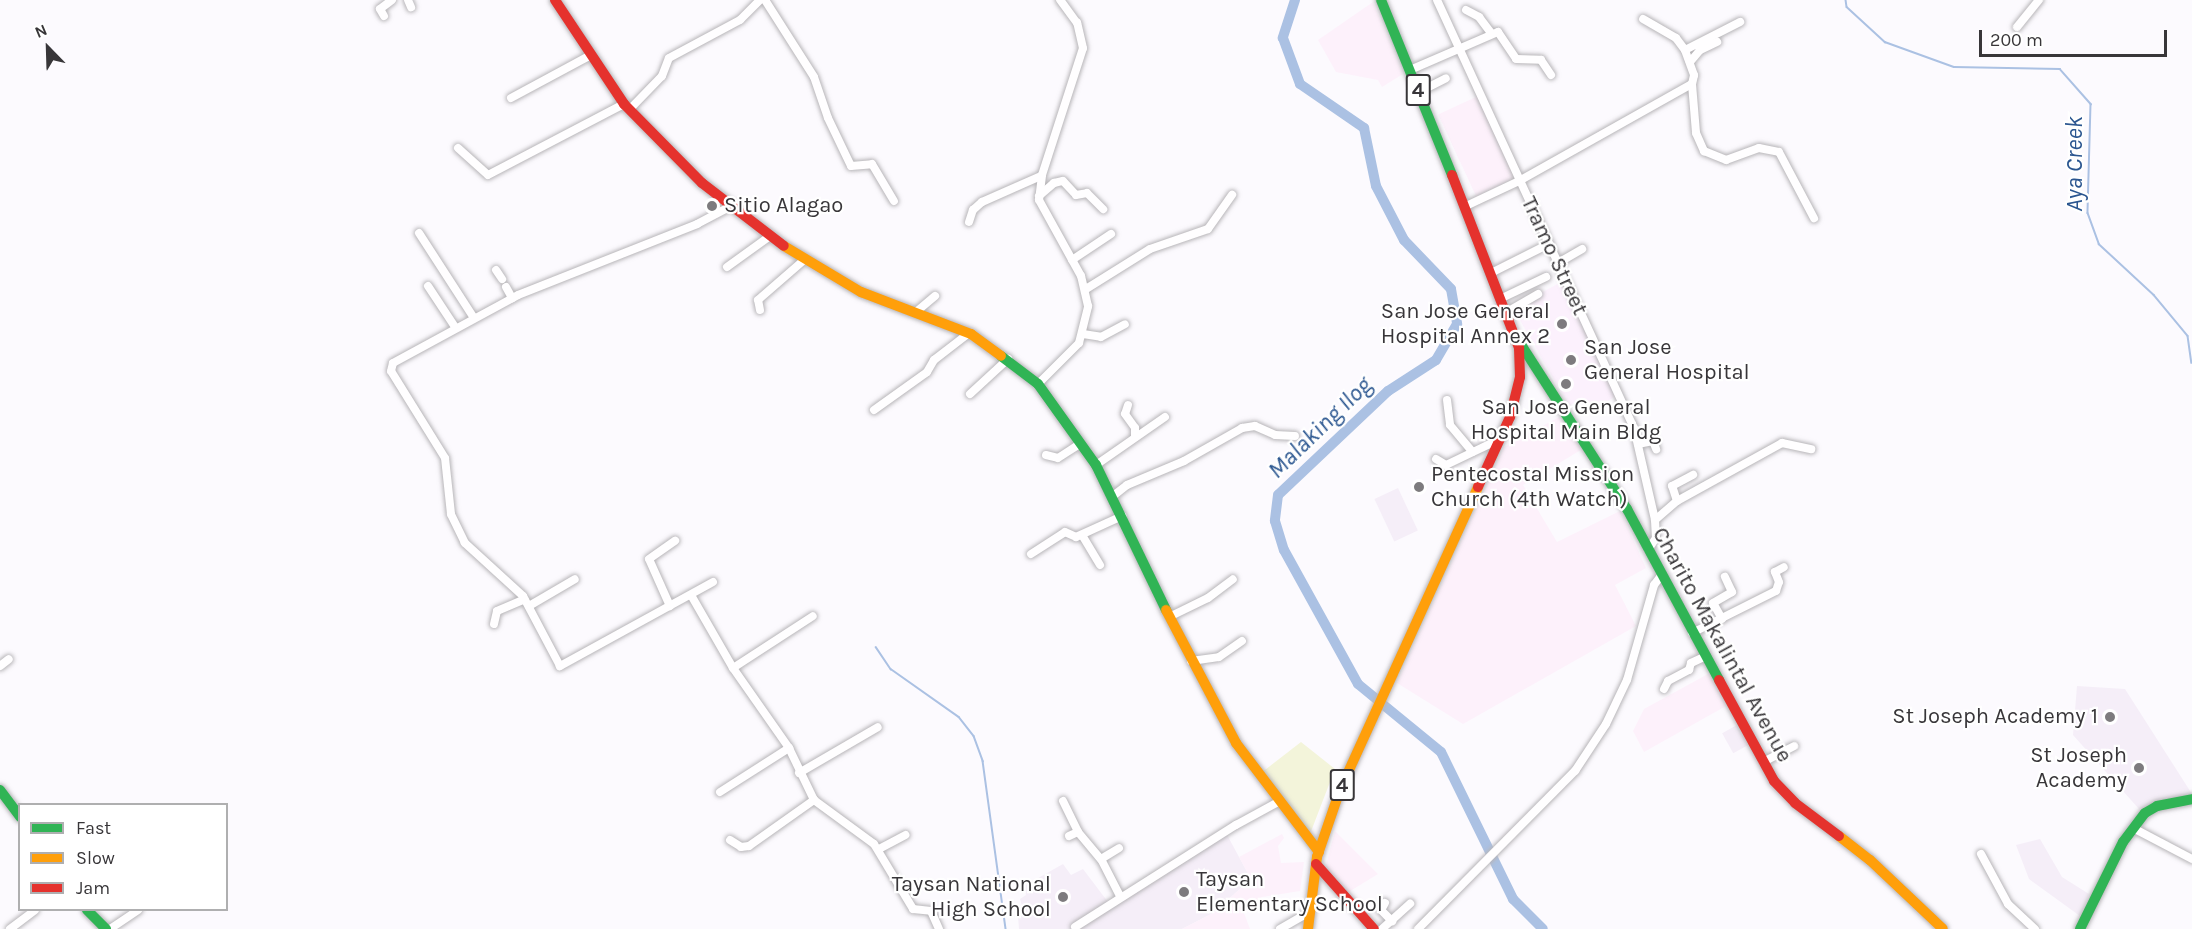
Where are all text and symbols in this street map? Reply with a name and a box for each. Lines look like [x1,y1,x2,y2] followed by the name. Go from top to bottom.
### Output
[18,18,78,78] north arrow
[1982,18,2170,56] scale bar
[32,20,50,42] text: N
[1990,29,2043,51] text: 200 m
[1404,72,1432,108] road number: 4
[2061,116,2089,212] water label: Aya Creek
[724,193,843,219] place label: Sitio Alagao
[1515,193,1593,319] street label: Tramo Street
[705,199,719,213] marker: Sitio Alagao
[1381,298,1550,350] place label: San Jose General Hospital Annex 2
[1555,317,1569,331] marker: San Jose General Hospital Annex 2
[1584,334,1750,386] place label: San Jose General Hospital
[1562,351,1580,369] marker: San Jose General Hospital
[1262,371,1378,485] water label: Malaking Ilog
[1559,377,1573,391] marker: San Jose General Hospital Main Bldg
[1471,394,1661,446] place label: San Jose General Hospital Main Bldg
[1431,461,1634,512] place label: Pentecostal Mission Church (4th Watch)
[1412,480,1426,494] marker: Pentecostal Mission Church (4th Watch)
[1646,523,1798,767] street label: Charito Makalintal Avenue
[1892,704,2098,730] place label: St Joseph Academy 1
[2103,710,2117,724] marker: St Joseph Academy 1
[2030,742,2127,794] place label: St Joseph Academy
[2132,761,2146,775] marker: St Joseph Academy
[1328,767,1356,803] road number: 4
[18,803,228,911] legend
[76,817,111,839] text: Fast
[76,847,115,869] text: Slow
[1196,866,1383,918] place label: Taysan Elementary School
[892,871,1051,922] place label: Taysan National High School
[76,877,110,899] text: Jam
[1177,885,1191,899] marker: Taysan Elementary School
[1056,890,1070,904] marker: Taysan National High School

